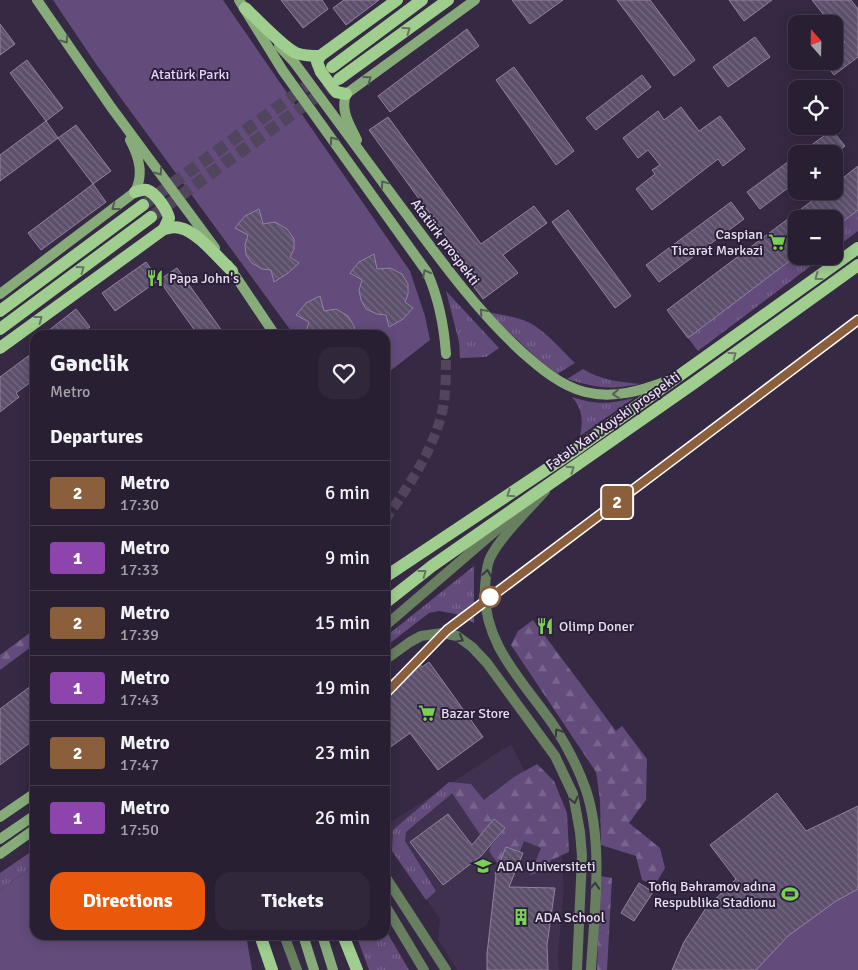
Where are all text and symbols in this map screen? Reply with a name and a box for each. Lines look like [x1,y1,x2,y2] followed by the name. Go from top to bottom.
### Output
[788,15,842,70] north arrow
[788,15,843,265] map controls
[401,27,411,36] one-way arrow
[59,34,68,44] one-way arrow
[151,66,229,83] park label: Atatürk Parkı
[362,76,372,85] one-way arrow
[788,80,843,135] button: locate
[329,137,339,146] one-way arrow
[788,145,843,200] button: +
[154,166,162,175] one-way arrow
[381,181,389,190] one-way arrow
[407,195,483,289] street label: Atatürk prospekti
[112,202,121,210] one-way arrow
[788,210,843,265] button: −
[671,226,763,259] place label: Caspian Ticarət Mərkəzi
[767,232,787,252] supermarket icon: Caspian Ticarət Mərkəzi
[76,265,85,275] one-way arrow
[145,268,165,288] restaurant icon: Papa John's
[422,269,432,278] one-way arrow
[169,270,239,287] place label: Papa John's
[814,271,824,280] one-way arrow
[479,309,488,318] one-way arrow
[33,316,43,325] one-way arrow
[318,347,370,399] button: heart
[50,348,129,378] text: Gənclik
[727,352,737,361] one-way arrow
[543,368,683,474] street label: Fətəli Xan Xoyski prospekti
[50,382,90,402] text: Metro
[612,388,620,399] one-way arrow
[50,425,143,449] text: Departures
[565,466,574,475] one-way arrow
[120,471,170,495] text: Metro
[325,481,370,505] text: 6 min
[73,482,82,504] text: 2
[601,486,633,518] line badge: 2
[506,487,515,497] one-way arrow
[612,491,622,513] text: 2
[120,495,159,515] text: 17:30
[120,536,170,560] text: Metro
[325,546,370,570] text: 9 min
[73,547,82,569] text: 1
[120,560,159,580] text: 17:33
[418,569,427,578] one-way arrow
[481,569,492,577] one-way arrow
[479,586,501,608] unlabelled marker
[120,601,170,625] text: Metro
[315,611,370,635] text: 15 min
[73,612,82,634] text: 2
[535,616,555,636] restaurant icon: Olimp Doner
[559,618,635,635] place label: Olimp Doner
[120,625,159,645] text: 17:39
[454,633,463,643] one-way arrow
[120,666,170,690] text: Metro
[315,676,370,700] text: 19 min
[73,677,82,699] text: 1
[120,690,159,710] text: 17:43
[417,703,437,723] supermarket icon: Bazar Store
[441,705,510,722] place label: Bazar Store
[554,728,564,737] one-way arrow
[120,731,170,755] text: Metro
[315,741,370,765] text: 23 min
[73,742,82,764] text: 2
[120,755,159,775] text: 17:47
[568,795,579,804] one-way arrow
[120,796,170,820] text: Metro
[315,806,370,830] text: 26 min
[73,807,82,829] text: 1
[120,820,159,840] text: 17:50
[473,856,493,876] school or university icon: ADA Universiteti
[497,858,596,875] place label: ADA Universiteti
[50,872,205,930] button: Directions
[215,872,370,930] button: Tickets
[649,878,776,911] place label: Tofiq Bəhramov adına Respublika Stadionu
[590,882,601,890] one-way arrow
[780,884,800,904] sports icon: Tofiq Bəhramov adına Respublika Stadionu
[511,907,531,927] building icon: ADA School
[535,909,605,926] place label: ADA School

